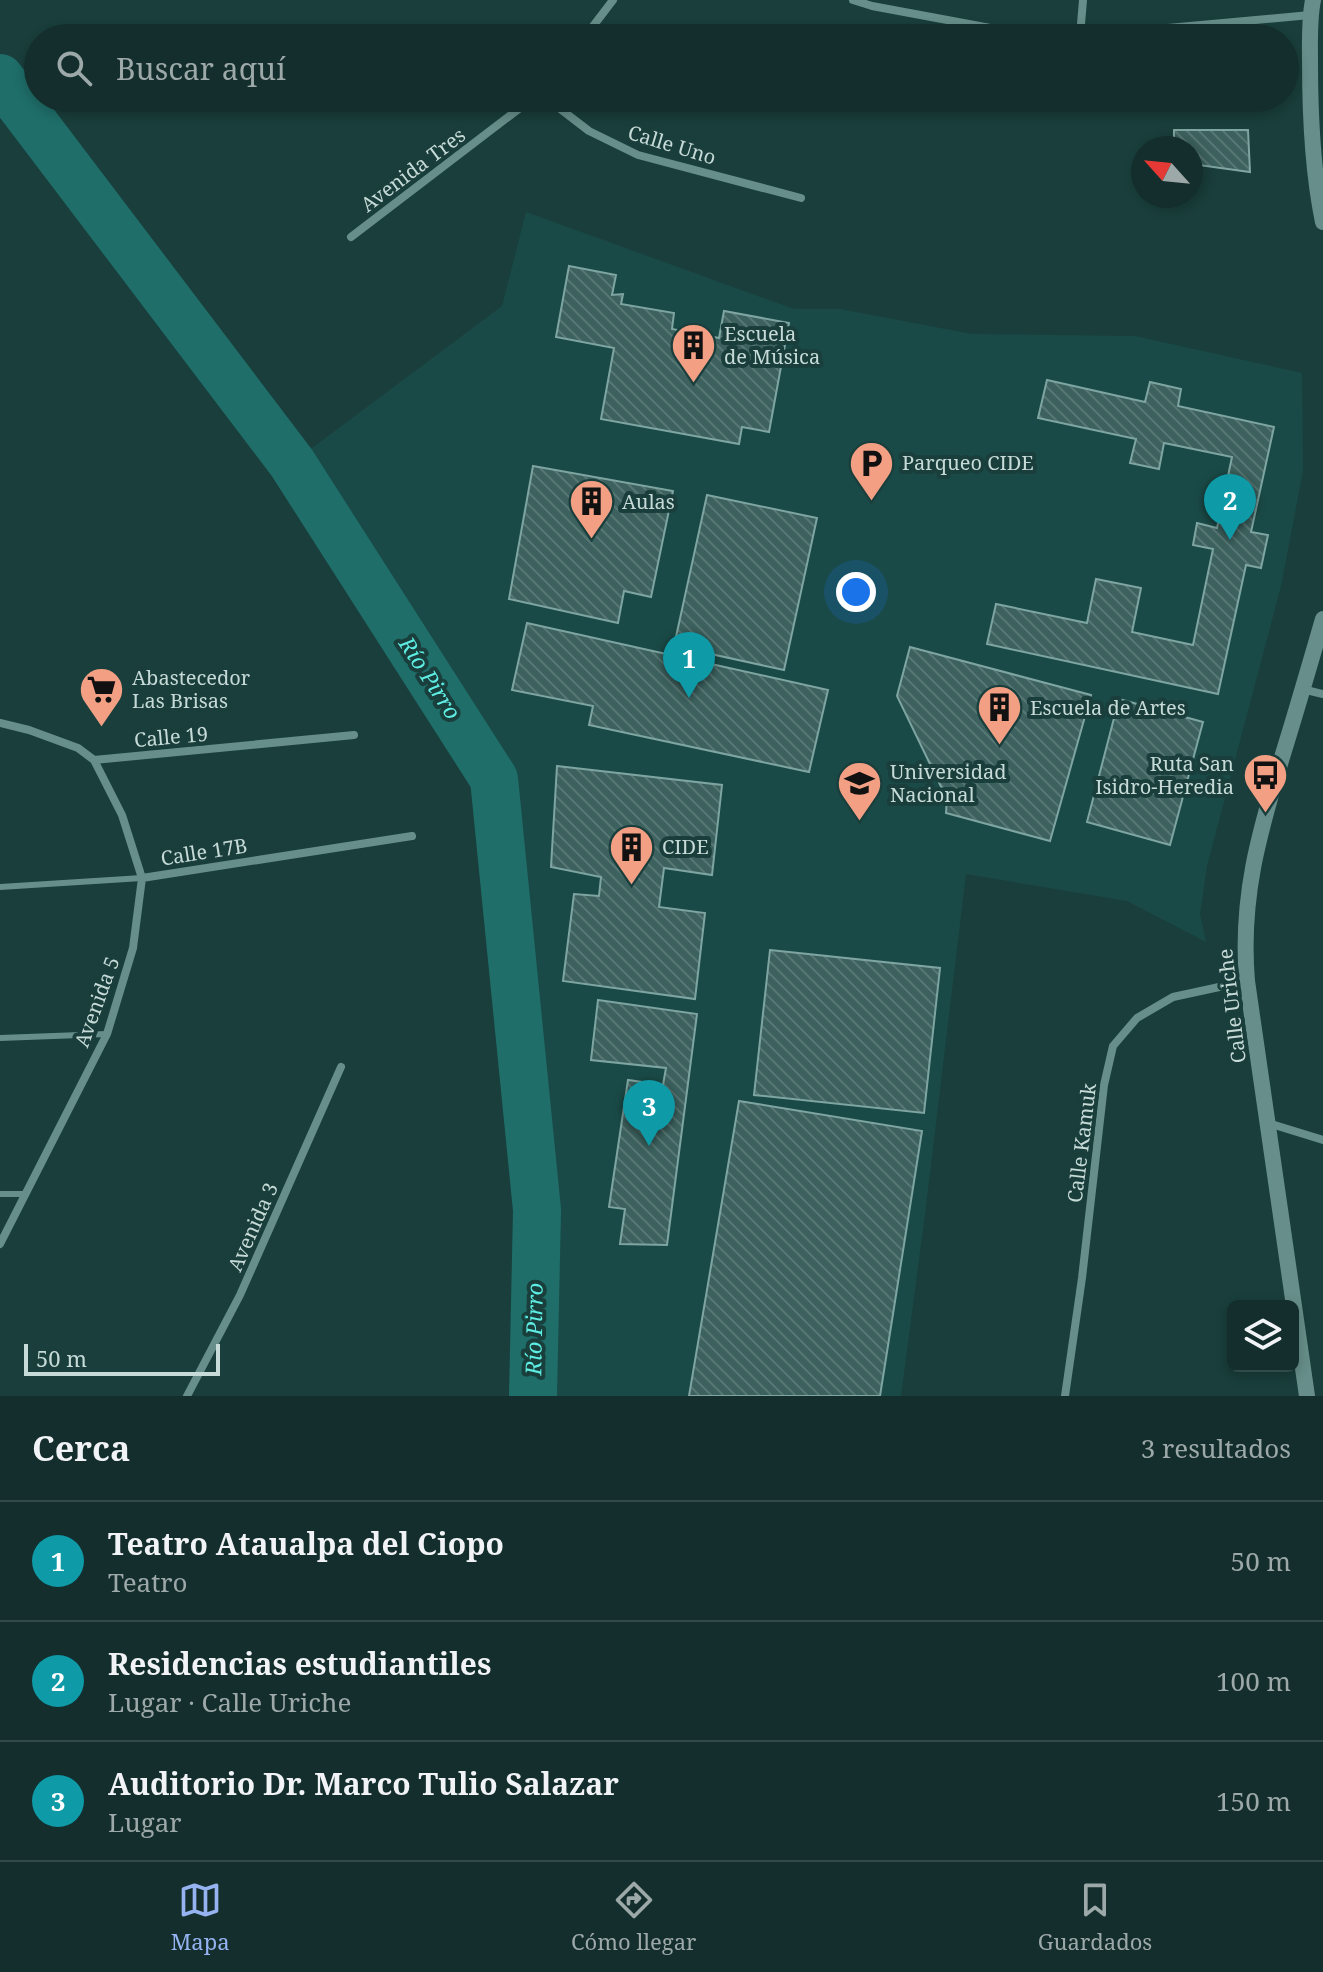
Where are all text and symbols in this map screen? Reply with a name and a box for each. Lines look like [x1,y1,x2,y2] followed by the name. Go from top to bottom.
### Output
[24,24,1299,112] search box
[52,46,96,90] icon: search
[116,48,286,89] text: Buscar aquí
[625,118,719,171] street label: Calle Uno
[355,121,471,218] street label: Avenida Tres
[1131,136,1203,208] north arrow
[724,320,820,370] place label: Escuela de Música
[669,321,717,384] building icon: Escuela de Música
[847,439,895,502] parking icon: Parqueo CIDE
[902,449,1034,476] place label: Parqueo CIDE
[1204,474,1256,540] pin: 2
[567,478,615,541] building icon: Aulas
[622,488,675,515] place label: Aulas
[836,572,876,612] your location
[392,630,469,725] water label: Río Pirro
[663,632,715,698] pin: 1
[132,664,251,714] place label: Abastecedor Las Brisas
[77,666,125,729] supermarket icon: Abastecedor Las Brisas
[975,684,1023,747] building icon: Escuela de Artes
[1030,694,1186,721] place label: Escuela de Artes
[133,720,209,753] street label: Calle 19
[1095,750,1234,800] place label: Ruta San Isidro-Heredia
[1241,751,1289,814] bus stop icon: Ruta San Isidro-Heredia
[890,758,1007,808] place label: Universidad Nacional
[835,759,883,822] school or university icon: Universidad Nacional
[607,823,655,886] building icon: CIDE
[159,831,249,872] street label: Calle 17B
[662,833,709,860] place label: CIDE
[1211,947,1252,1065] street label: Calle Uriche
[68,953,125,1051] street label: Avenida 5
[623,1080,675,1146] pin: 3
[1061,1081,1102,1204] street label: Calle Kamuk
[221,1178,284,1275] street label: Avenida 3
[517,1282,549,1377] water label: Río Pirro
[1227,1300,1299,1372] map controls
[1227,1300,1299,1372] button: layers
[24,1340,220,1376] scale bar
[36,1343,87,1373] text: 50 m
[32,1425,130,1471] text: Cerca
[1141,1430,1291,1466] text: 3 resultados
[108,1523,504,1564] text: Teatro Ataualpa del Ciopo
[51,1543,65,1579] text: 1
[1231,1543,1291,1579] text: 50 m
[108,1564,188,1600] text: Teatro
[108,1643,491,1684] text: Residencias estudiantiles
[51,1663,65,1699] text: 2
[1216,1663,1291,1699] text: 100 m
[108,1684,351,1720] text: Lugar · Calle Uriche
[108,1763,619,1804] text: Auditorio Dr. Marco Tulio Salazar
[51,1783,65,1819] text: 3
[1216,1783,1291,1819] text: 150 m
[108,1804,182,1840] text: Lugar
[171,1878,230,1956] tab: Mapa
[571,1878,696,1956] tab: Cómo llegar
[1038,1878,1152,1956] tab: Guardados

